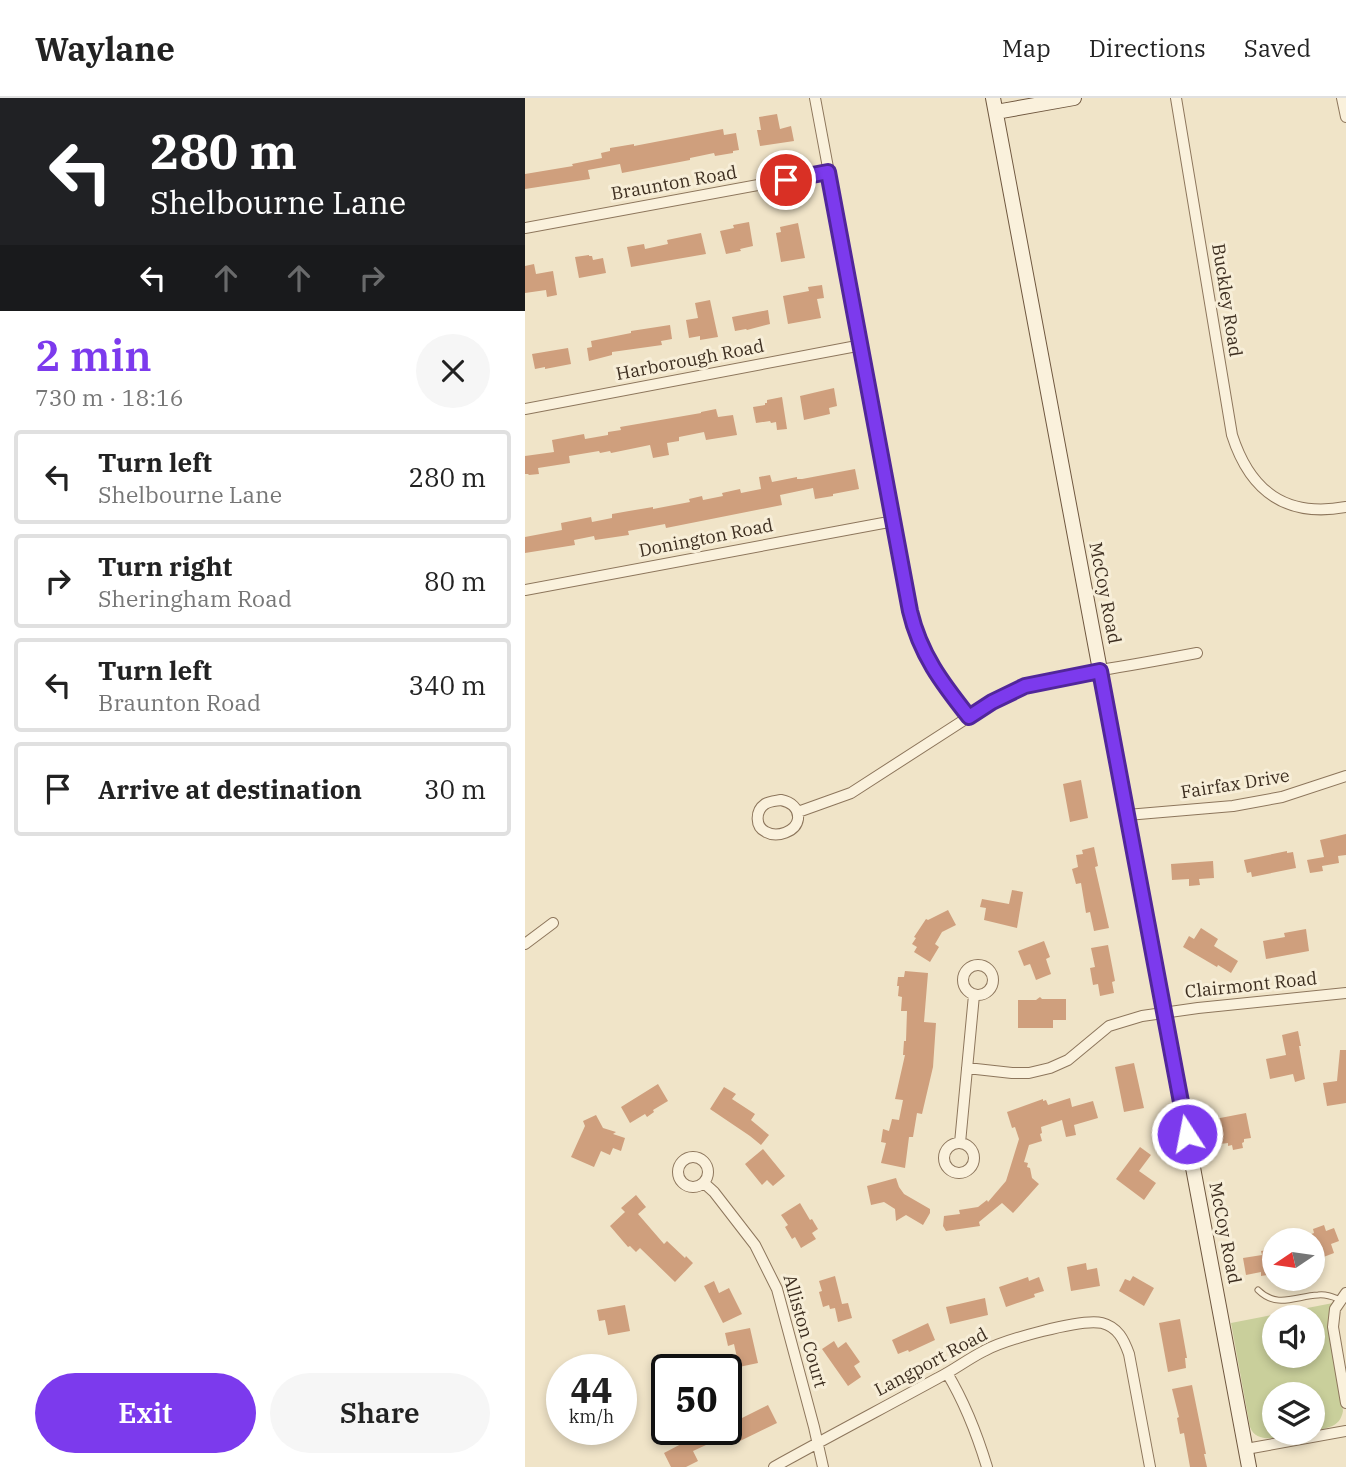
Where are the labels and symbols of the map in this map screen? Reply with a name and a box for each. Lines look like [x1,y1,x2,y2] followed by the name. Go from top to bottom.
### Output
[756,150,816,210] pin
[609,160,739,205] street label: Braunton Road
[1207,242,1248,358] street label: Buckley Road
[614,334,766,385] street label: Harborough Road
[637,513,775,562] street label: Donington Road
[1084,540,1127,646] street label: McCoy Road
[1179,764,1291,803] street label: Fairfax Drive
[1184,966,1318,1003] street label: Clairmont Road
[1150,1097,1224,1171] position arrow
[1204,1180,1247,1286] street label: McCoy Road
[1262,1228,1325,1292] north arrow
[778,1272,833,1390] street label: Alliston Court
[870,1322,991,1401] street label: Langport Road
[651,1354,742,1445] speed limit sign: 50

